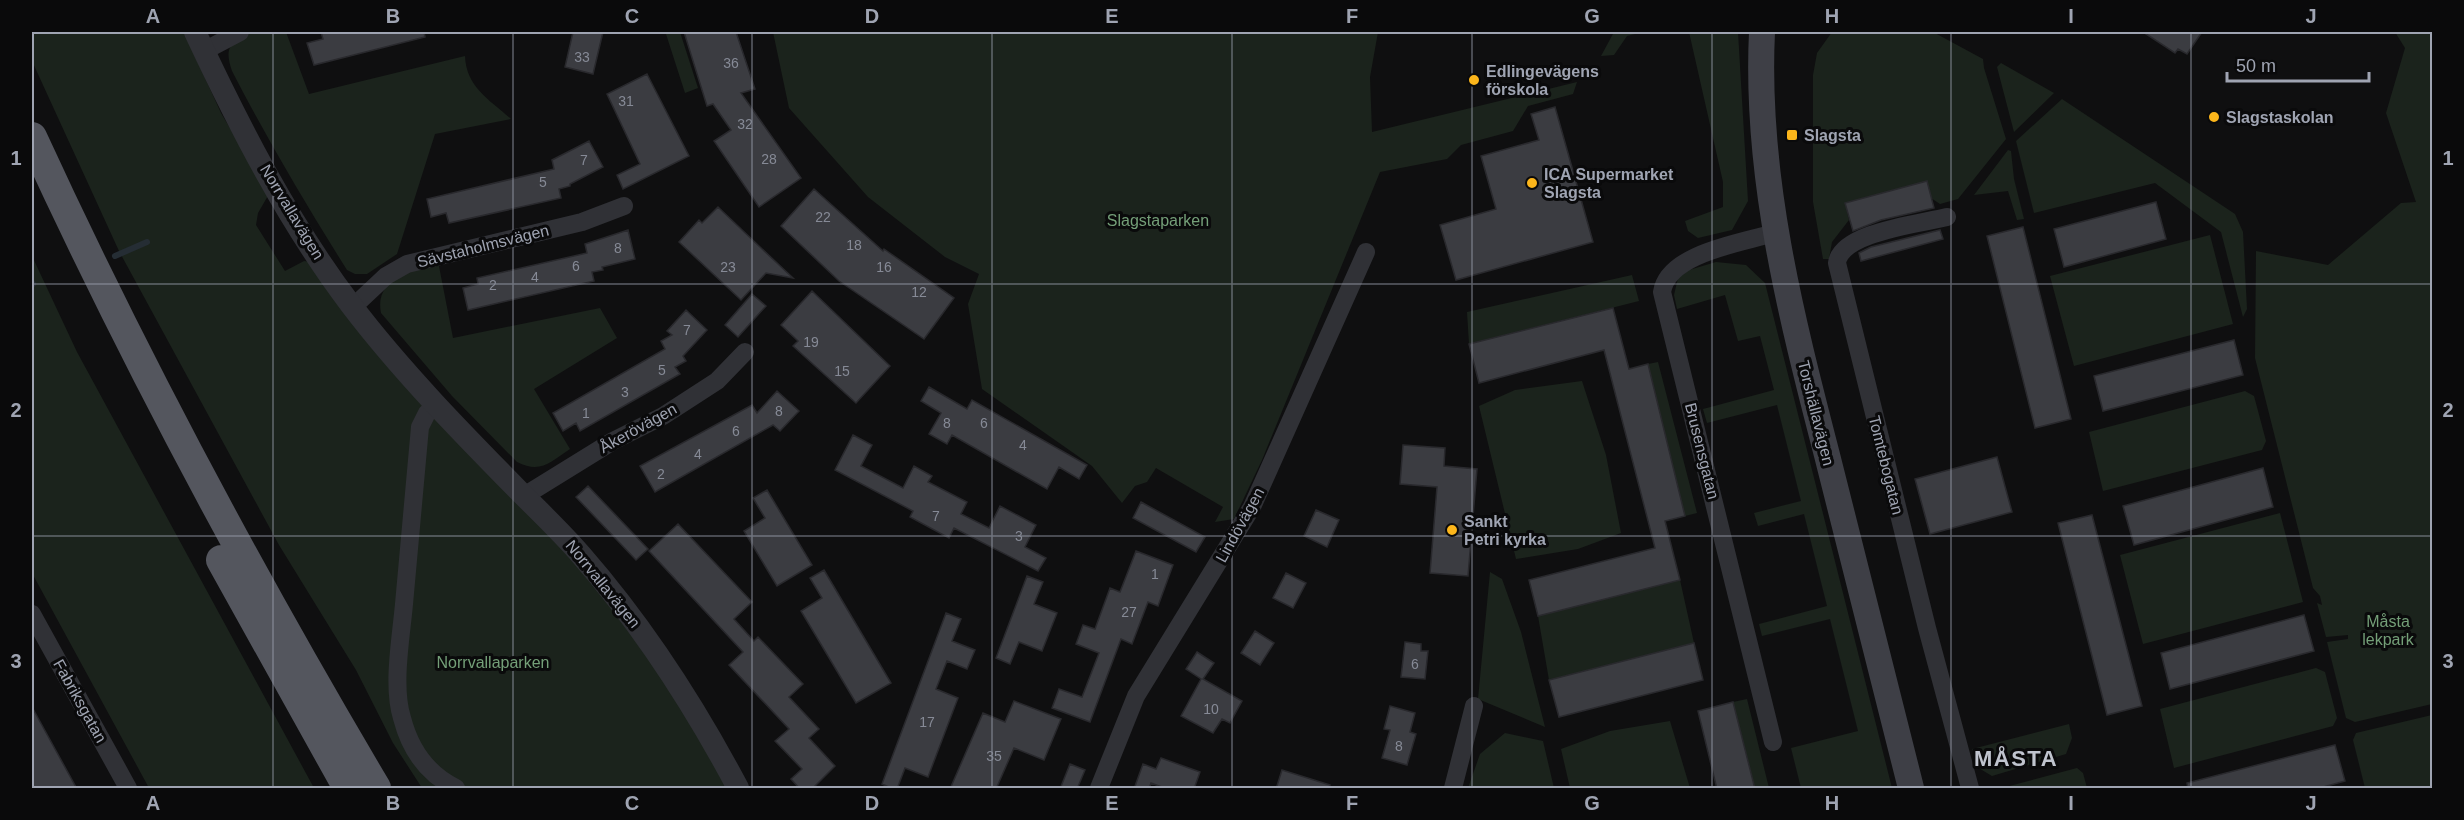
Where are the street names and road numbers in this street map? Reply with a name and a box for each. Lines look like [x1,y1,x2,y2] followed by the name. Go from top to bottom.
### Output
[257,162,327,262] street label: Norrvallavägen
[415,221,551,271] street label: Sävstaholmsvägen
[1795,359,1837,467] street label: Torshällavägen
[596,399,679,456] street label: Åkerövägen
[1682,401,1722,501] street label: Brusensgatan
[1865,414,1907,516] street label: Tomtebogatan
[1213,485,1267,565] street label: Lindövägen
[563,537,643,631] street label: Norrvallavägen
[50,656,110,746] street label: Fabriksgatan

